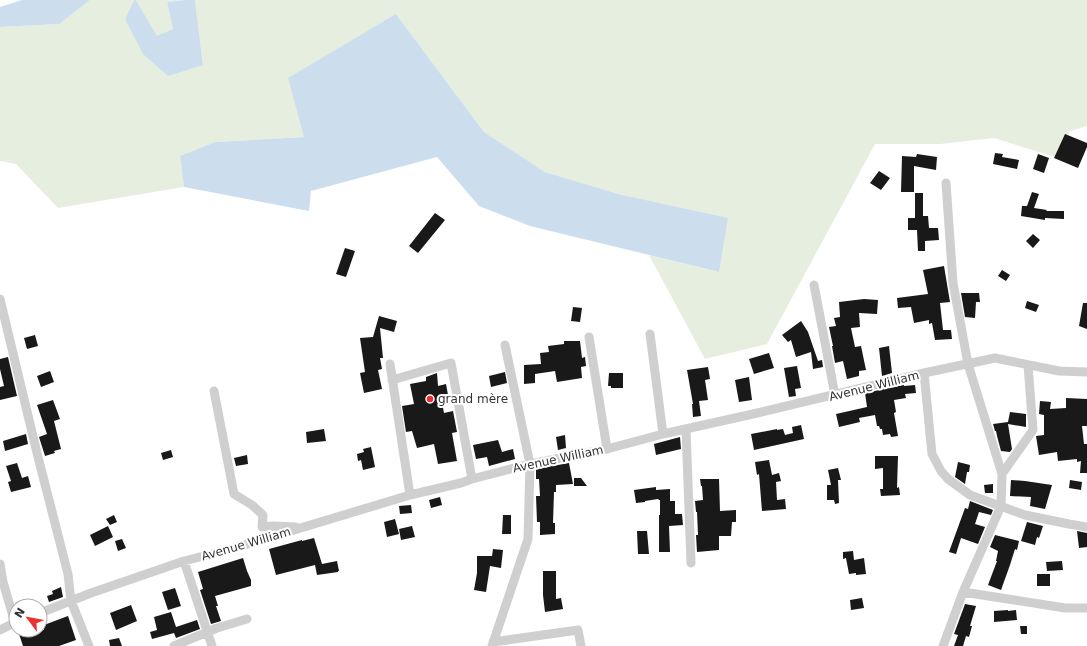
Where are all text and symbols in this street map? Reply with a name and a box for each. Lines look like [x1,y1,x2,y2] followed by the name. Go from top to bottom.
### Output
[827,368,921,404] street label: Avenue William
[438,392,508,406] place label: grand mère
[425,394,435,404] marker: grand mère
[511,443,605,475] street label: Avenue William
[200,525,292,563] street label: Avenue William
[8,598,48,638] north arrow
[12,606,28,620] text: N

